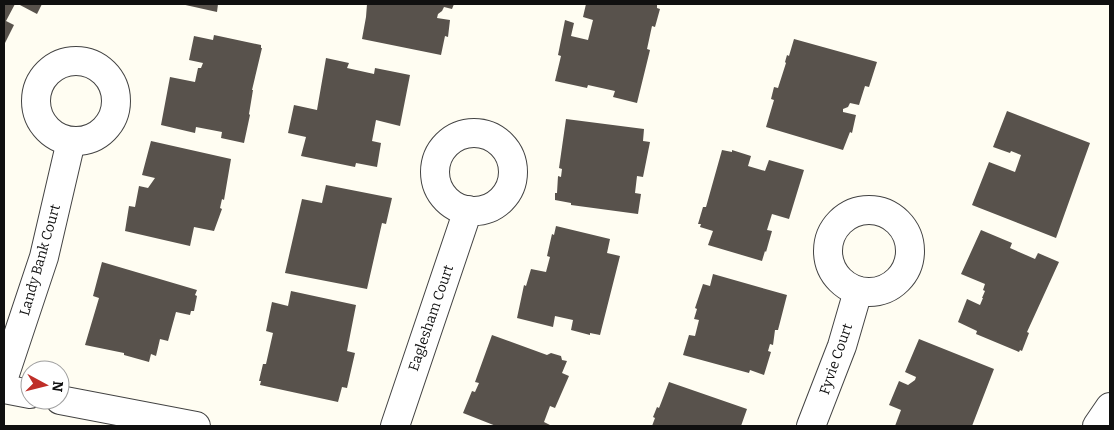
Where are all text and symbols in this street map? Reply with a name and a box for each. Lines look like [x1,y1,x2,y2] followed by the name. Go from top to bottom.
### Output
[16,202,64,318] street label: Landy Bank Court
[405,263,457,373] street label: Eaglesham Court
[816,321,856,397] street label: Fyvie Court
[20,360,70,410] north arrow
[48,380,67,393] text: N

